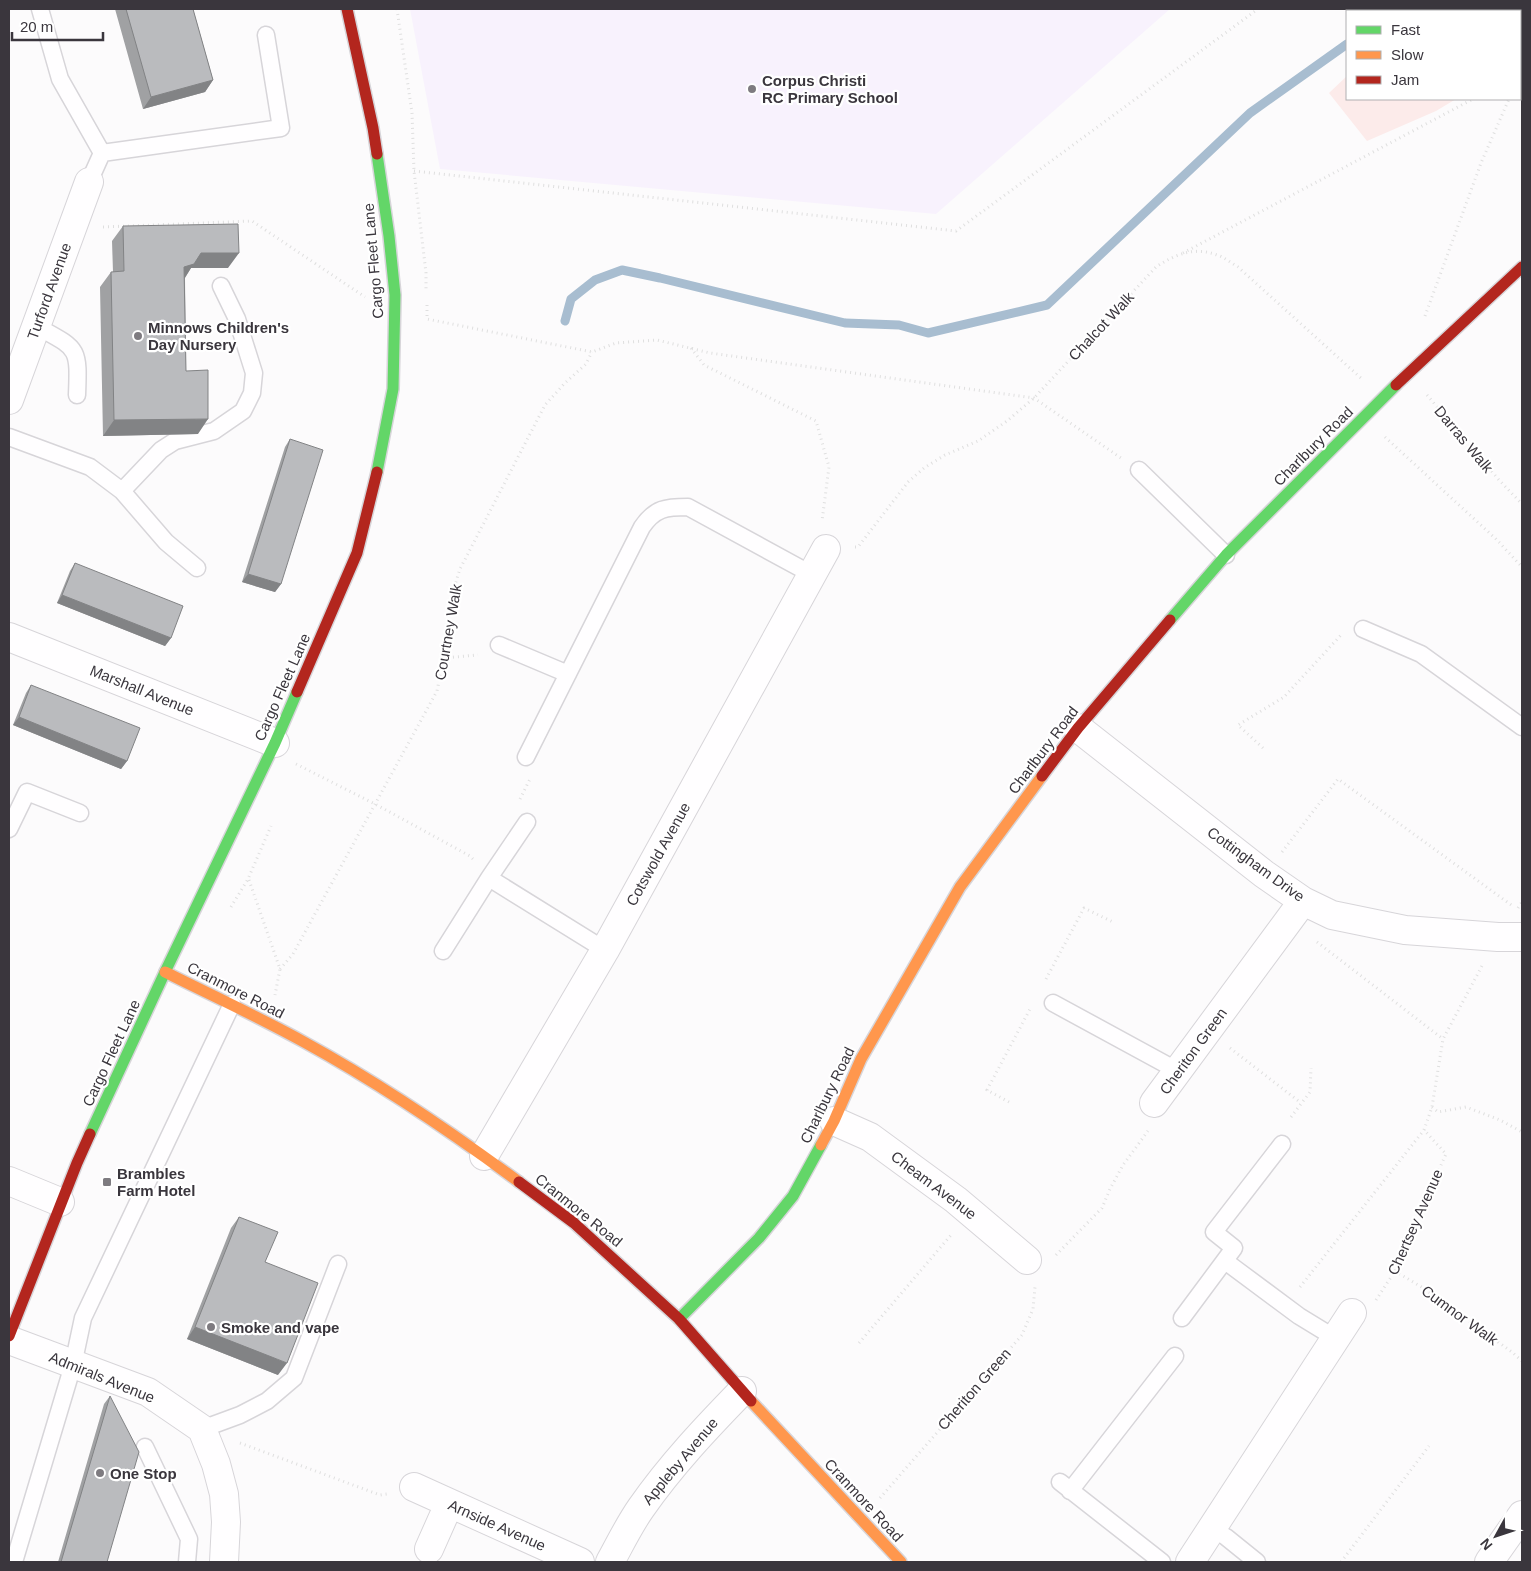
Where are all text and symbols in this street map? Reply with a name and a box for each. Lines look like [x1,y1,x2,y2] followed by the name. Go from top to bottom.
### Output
[12,10,104,42] scale bar
[1346,10,1521,100] legend
[20,18,53,35] text: 20 m
[1391,21,1421,38] text: Fast
[1391,46,1424,63] text: Slow
[1391,71,1419,88] text: Jam
[762,72,898,106] place label: Corpus Christi RC Primary School
[746,83,758,95] marker: Corpus Christi RC Primary School
[359,203,387,319] street label: Cargo Fleet Lane
[24,240,74,342] street label: Turford Avenue
[1065,288,1137,364] street label: Chalcot Walk
[148,319,289,353] place label: Minnows Children's Day Nursery
[132,330,144,342] marker: Minnows Children's Day Nursery
[1431,402,1497,476] street label: Darras Walk
[1270,403,1356,489] street label: Charlbury Road
[431,582,465,682] street label: Courtney Walk
[251,631,313,743] street label: Cargo Fleet Lane
[88,661,196,719] street label: Marshall Avenue
[1005,703,1081,797] street label: Charlbury Road
[623,799,693,909] street label: Cotswold Avenue
[1204,823,1308,905] street label: Cottingham Drive
[185,958,287,1022] street label: Cranmore Road
[79,997,143,1109] street label: Cargo Fleet Lane
[1156,1005,1230,1097] street label: Cheriton Green
[796,1044,858,1146] street label: Charlbury Road
[888,1147,980,1223] street label: Cheam Avenue
[117,1165,195,1199] place label: Brambles Farm Hotel
[1384,1166,1446,1278] street label: Chertsey Avenue
[532,1170,626,1250] street label: Cranmore Road
[101,1176,113,1188] marker: Brambles Farm Hotel
[1418,1282,1502,1349] street label: Cumnor Walk
[221,1319,339,1336] place label: Smoke and vape
[205,1321,217,1333] marker: Smoke and vape
[934,1345,1014,1433] street label: Cheriton Green
[47,1348,157,1406] street label: Admirals Avenue
[639,1414,721,1508] street label: Appleby Avenue
[821,1455,907,1545] street label: Cranmore Road
[110,1465,177,1482] place label: One Stop
[94,1467,106,1479] marker: One Stop
[446,1496,548,1554] street label: Arnside Avenue
[1471,1511,1521,1561] north arrow
[1477,1535,1495,1553] text: N

